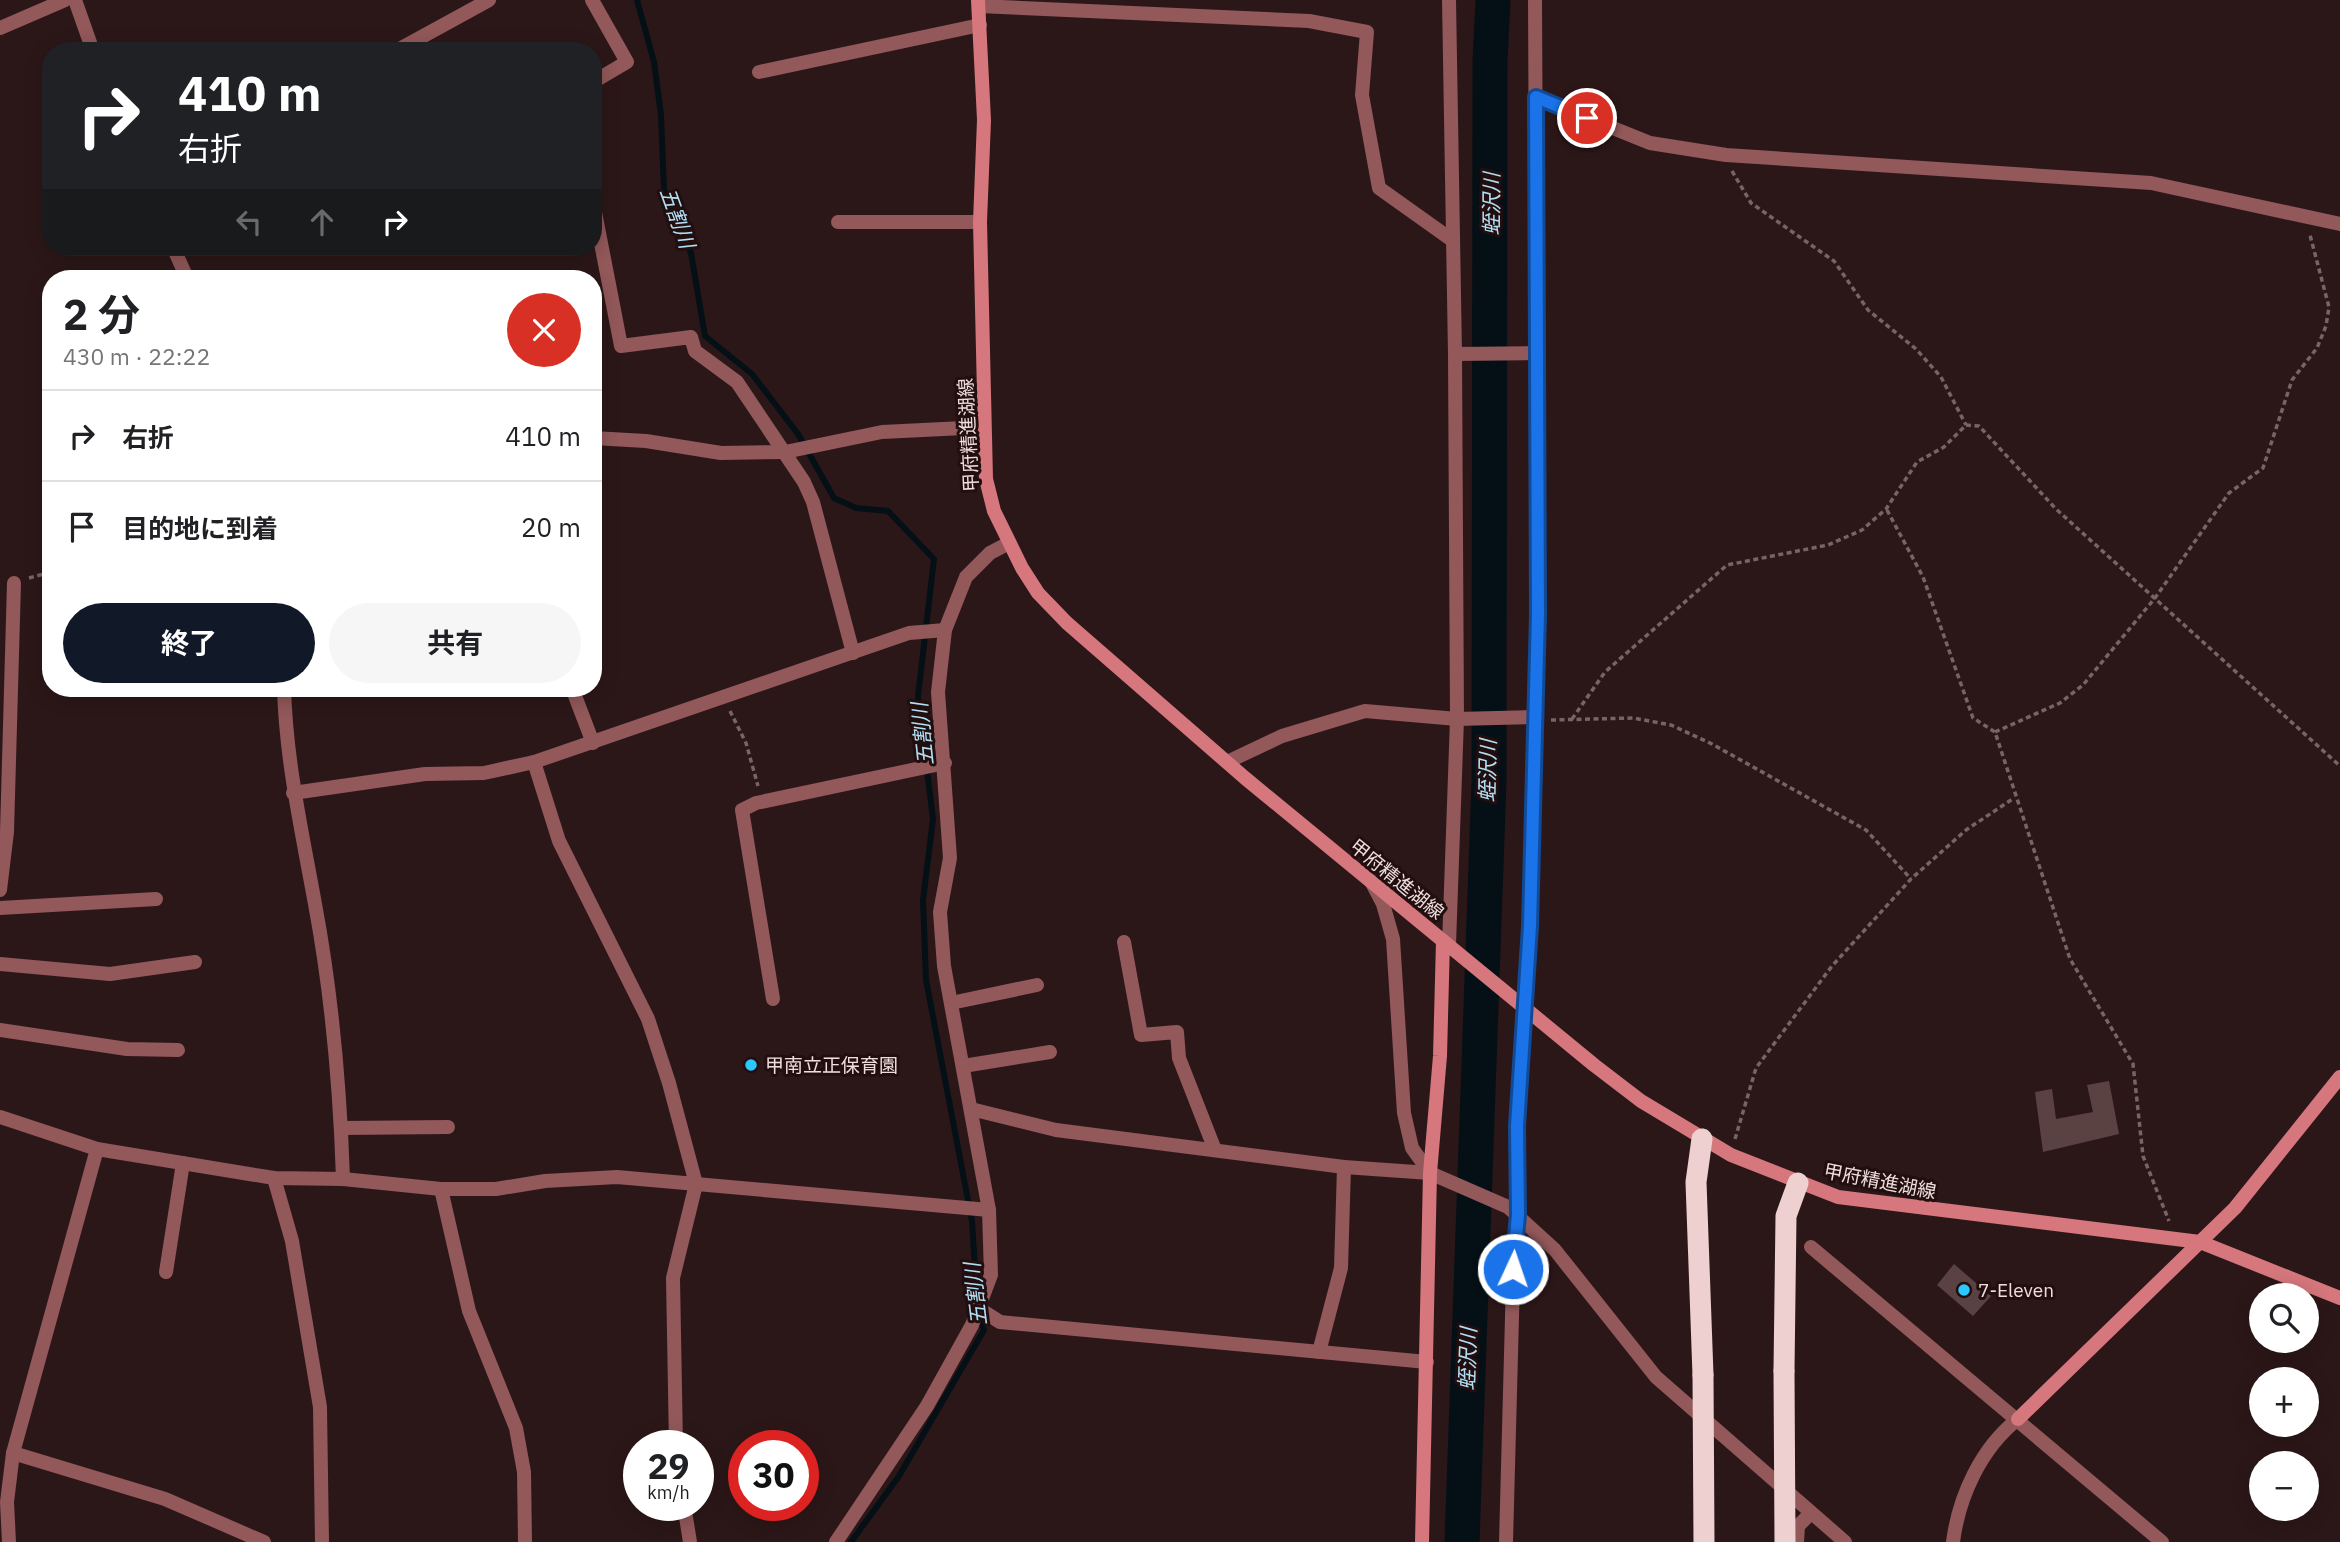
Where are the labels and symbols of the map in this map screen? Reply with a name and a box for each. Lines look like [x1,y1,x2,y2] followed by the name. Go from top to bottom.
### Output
[1557,88,1617,148] pin
[1477,171,1505,236] water label: 蛭沢川
[654,183,703,254] water label: 五割川
[953,377,983,493] street label: 甲府精進湖線
[905,699,939,767] water label: 五割川
[1472,737,1502,803] water label: 蛭沢川
[1345,834,1449,924] street label: 甲府精進湖線
[765,1053,898,1077] place label: 甲南立正保育園
[743,1057,759,1073] marker: 甲南立正保育園
[1822,1158,1938,1204] street label: 甲府精進湖線
[1476,1232,1550,1306] position arrow
[957,1259,993,1327] water label: 五割川
[1978,1278,2054,1302] place label: 7-Eleven
[1956,1282,1972,1298] marker: 7-Eleven
[1452,1325,1482,1391] water label: 蛭沢川
[728,1430,819,1521] speed limit sign: 30

